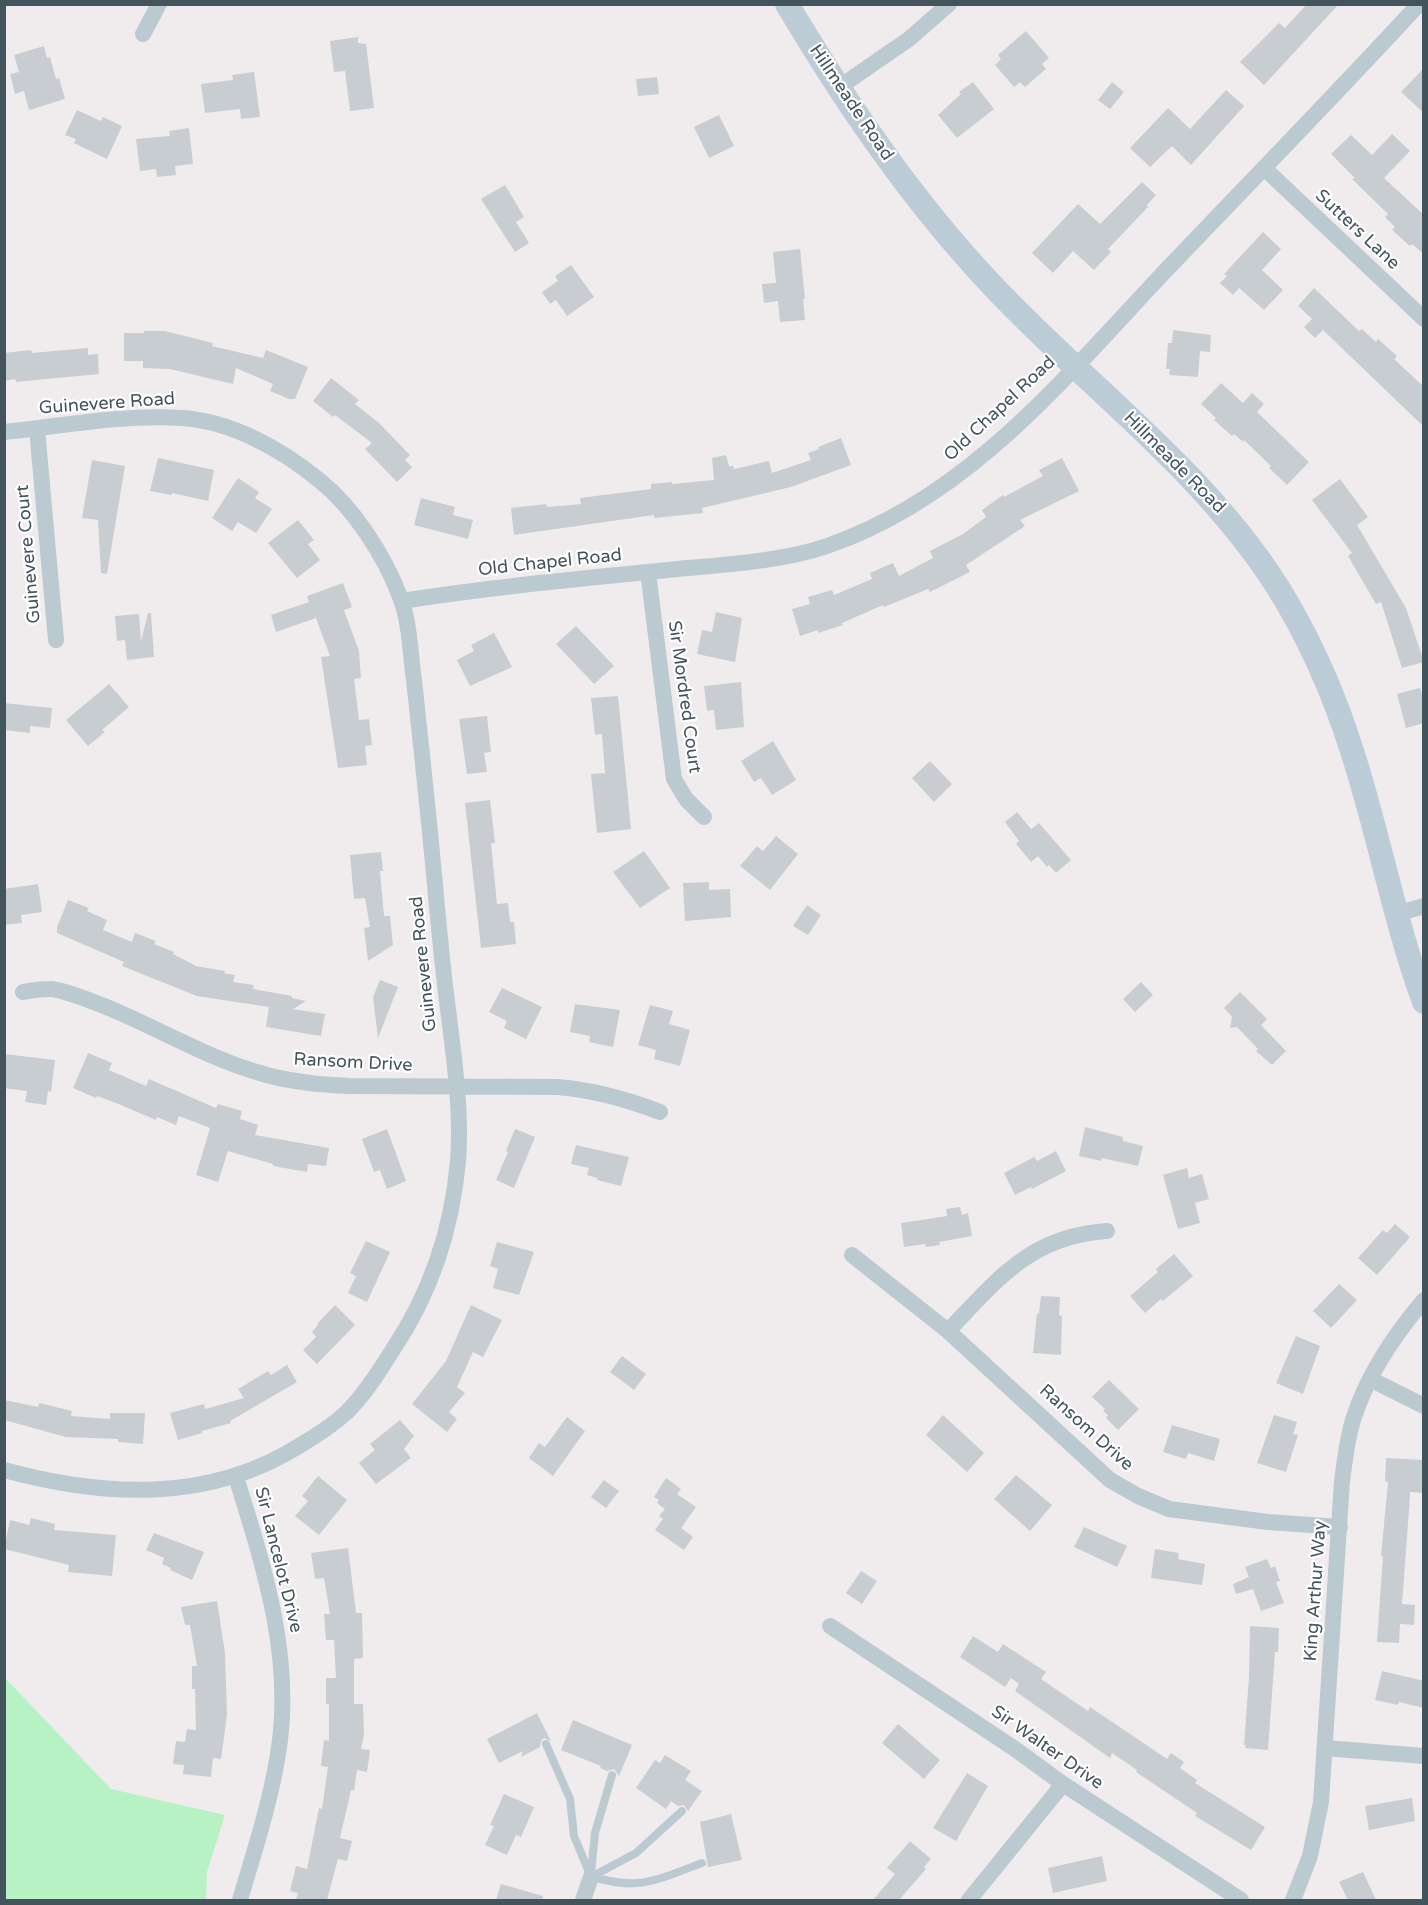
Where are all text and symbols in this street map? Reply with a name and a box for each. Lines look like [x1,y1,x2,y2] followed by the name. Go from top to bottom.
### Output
[804,41,898,165] street label: Hillmeade Road
[1310,185,1404,275] street label: Sutters Lane
[940,352,1060,466] street label: Old Chapel Road
[38,388,176,420] street label: Guinevere Road
[1119,408,1229,518] street label: Hillmeade Road
[12,484,46,624] street label: Guinevere Court
[477,545,623,581] street label: Old Chapel Road
[663,619,705,775] street label: Sir Mordred Court
[406,895,442,1033] street label: Guinevere Road
[293,1049,413,1077] street label: Ransom Drive
[1035,1380,1137,1476] street label: Ransom Drive
[249,1485,307,1635] street label: Sir Lancelot Drive
[1300,1520,1332,1662] street label: King Arthur Way
[987,1701,1107,1795] street label: Sir Walter Drive

